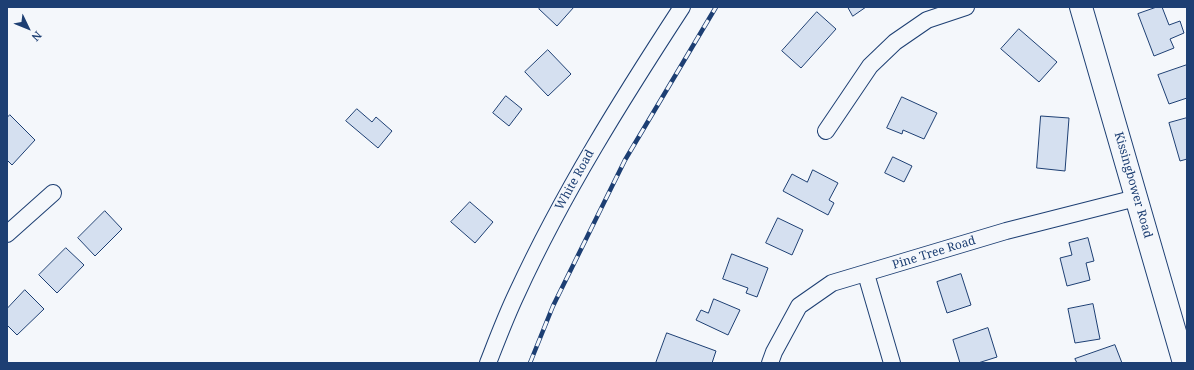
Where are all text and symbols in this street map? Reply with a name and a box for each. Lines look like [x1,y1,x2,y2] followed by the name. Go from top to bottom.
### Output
[8,8,48,48] north arrow
[29,28,46,45] text: N
[1111,130,1155,240] street label: Kissingbower Road
[553,147,597,213] street label: White Road
[891,234,977,272] street label: Pine Tree Road

